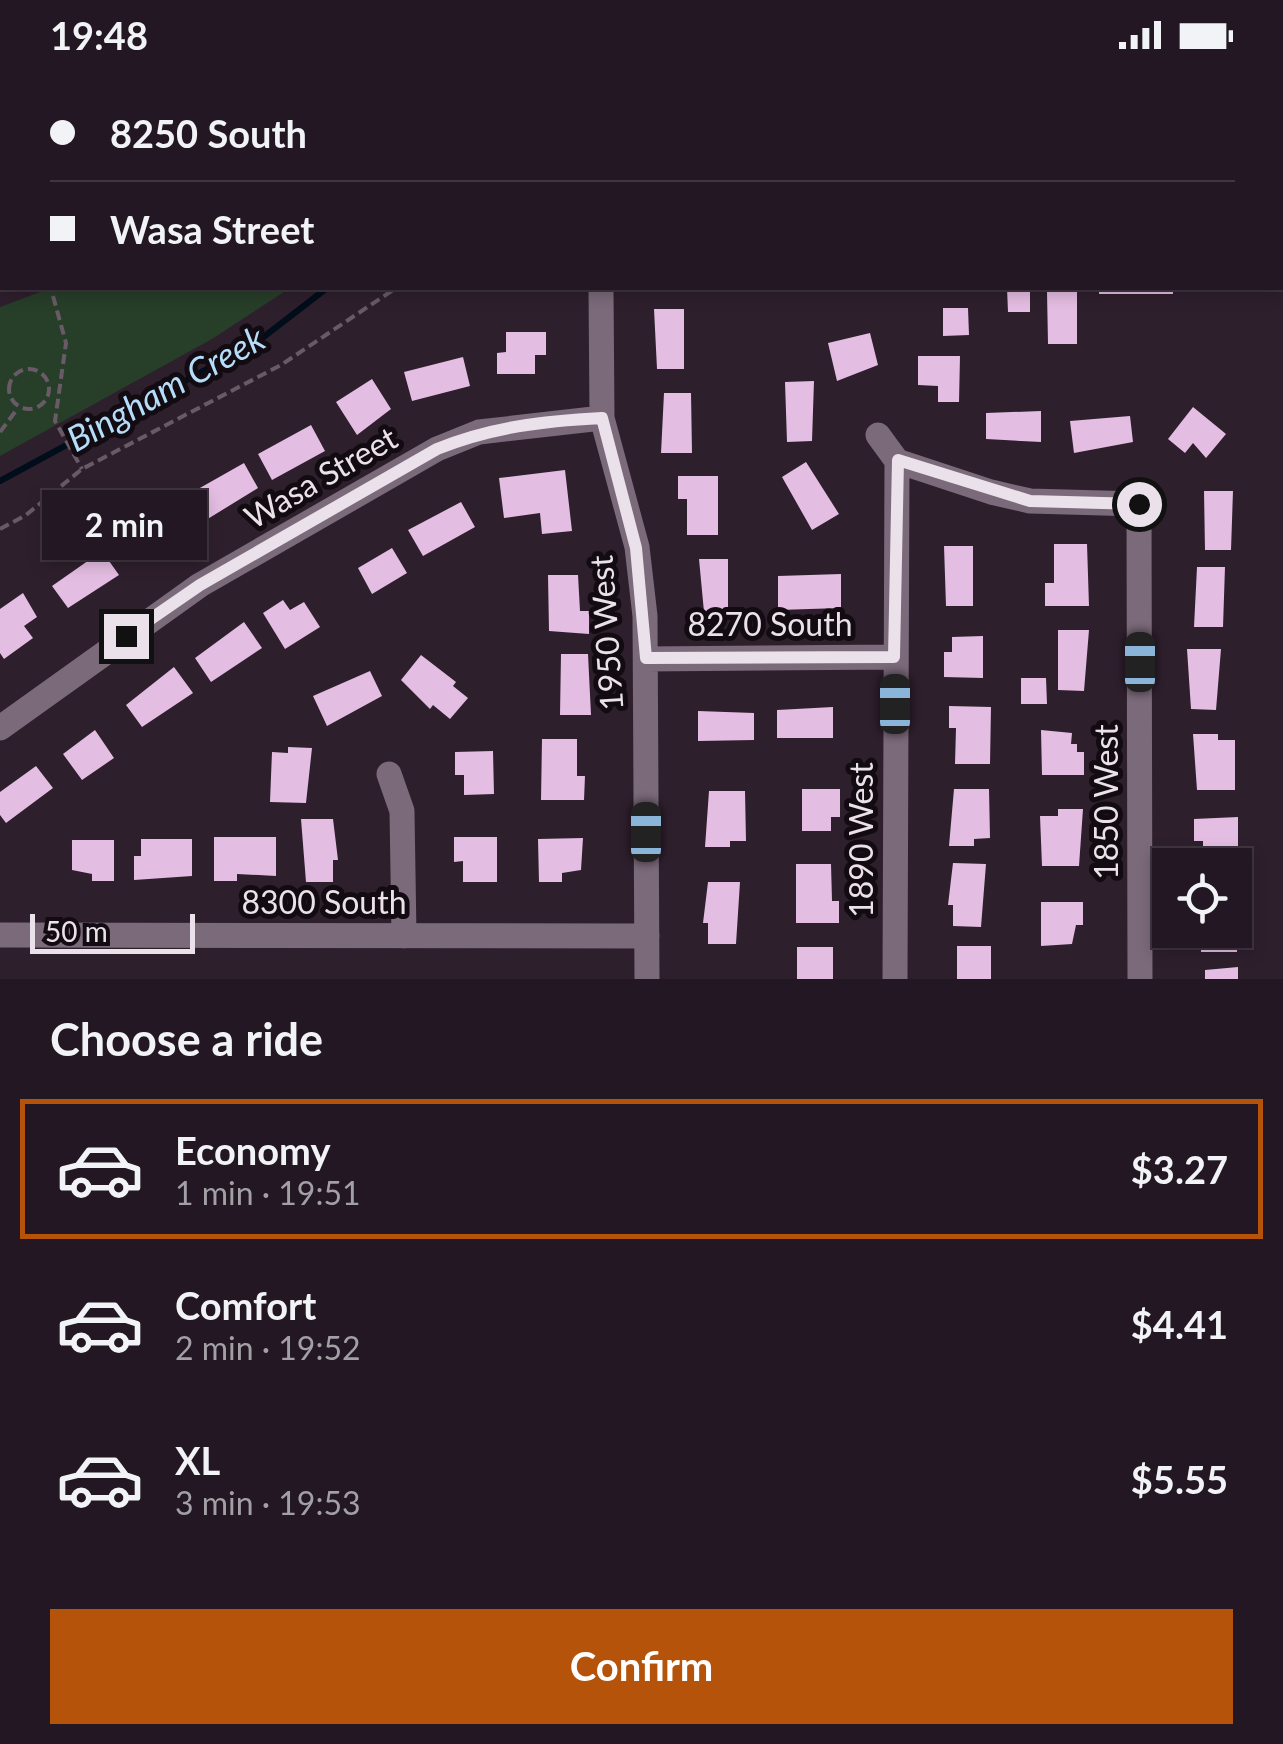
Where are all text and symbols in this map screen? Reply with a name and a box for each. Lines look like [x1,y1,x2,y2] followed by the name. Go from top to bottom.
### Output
[50,12,148,58] text: 19:48
[110,110,307,156] text: 8250 South
[110,206,314,252] text: Wasa Street
[59,315,272,459] water label: Bingham Creek
[237,417,404,536] street label: Wasa Street
[1117,482,1162,527] route start
[44,491,208,561] callout: 2 min
[85,505,164,544] text: 2 min
[581,554,630,712] street label: 1950 West
[687,604,853,643] street label: 8270 South
[104,614,149,659] route end
[1125,632,1155,692] car
[880,674,910,734] car
[1086,724,1125,880] street label: 1850 West
[841,762,880,918] street label: 1890 West
[631,802,661,862] car
[1152,848,1252,948] map controls
[1152,848,1252,948] button: locate
[241,882,407,921] street label: 8300 South
[30,909,195,954] scale bar
[45,914,108,948] text: 50 m
[50,1012,323,1066] text: Choose a ride
[55,1124,145,1214] icon: car
[175,1127,330,1173] text: Economy
[1131,1146,1228,1192] text: $3.27
[175,1173,361,1212] text: 1 min · 19:51
[55,1279,145,1369] icon: car
[175,1282,316,1328] text: Comfort
[1131,1301,1228,1347] text: $4.41
[175,1328,361,1367] text: 2 min · 19:52
[55,1434,145,1524] icon: car
[175,1437,220,1483] text: XL
[1131,1456,1228,1502] text: $5.55
[175,1483,361,1522] text: 3 min · 19:53
[50,1609,1233,1724] button: Confirm

